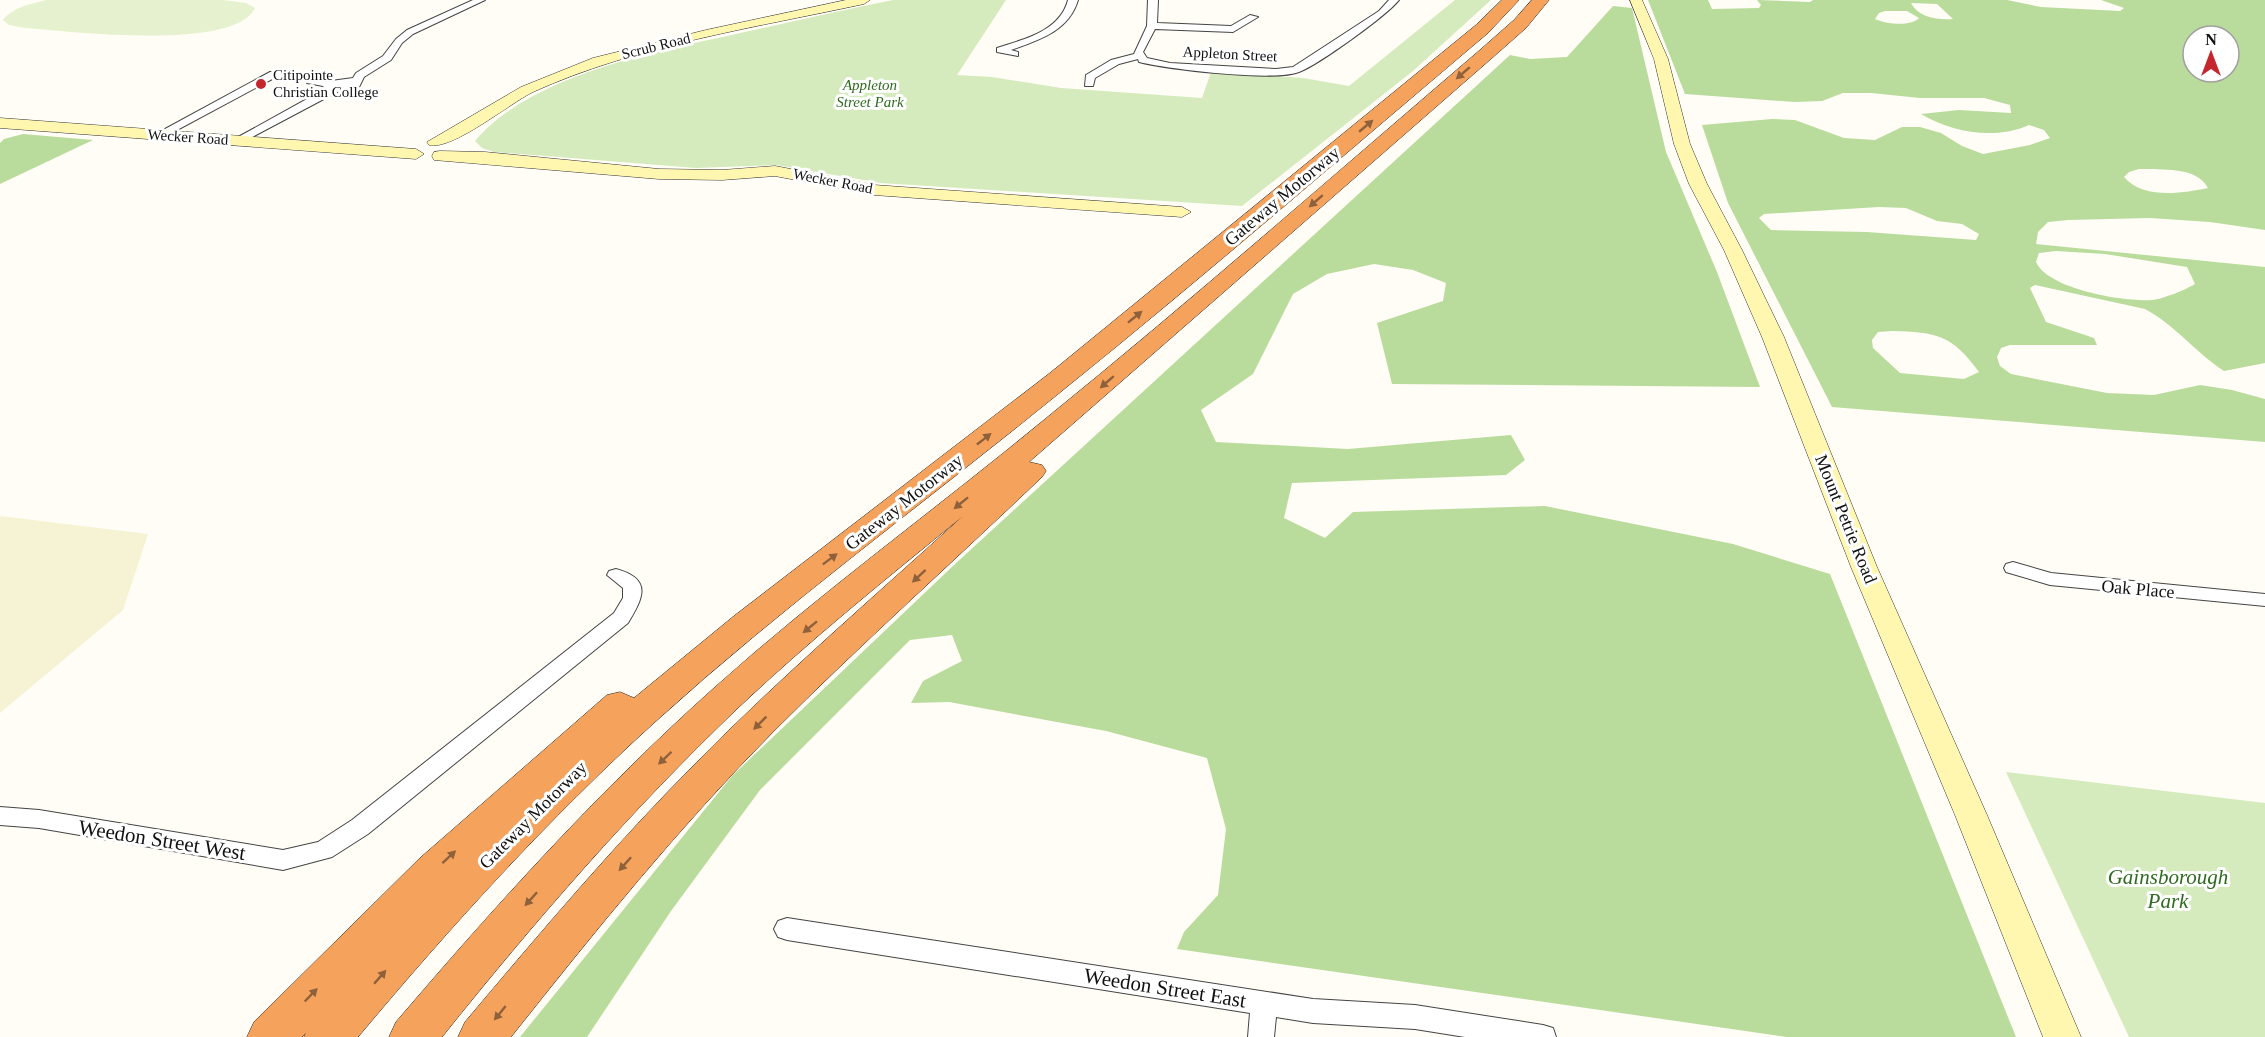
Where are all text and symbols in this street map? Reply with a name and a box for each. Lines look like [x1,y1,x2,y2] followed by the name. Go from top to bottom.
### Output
[2181,24,2241,84] north arrow
[620,30,693,62] street label: Scrub Road
[2205,31,2217,48] text: N
[1182,44,1278,65] street label: Appleton Street
[1456,66,1471,79] one-way arrow
[273,67,379,100] place label: Citipointe Christian College
[254,77,268,91] marker: Citipointe Christian College
[836,77,904,110] park label: Appleton Street Park
[1358,119,1374,132] one-way arrow
[147,126,229,148] street label: Wecker Road
[1221,142,1343,250] street label: Gateway Motorway
[792,165,875,197] street label: Wecker Road
[1309,194,1324,207] one-way arrow
[1127,311,1142,324] one-way arrow
[1099,375,1115,388] one-way arrow
[976,433,992,446] one-way arrow
[841,450,967,554] street label: Gateway Motorway
[1811,452,1881,586] street label: Mount Petrie Road
[953,497,969,510] one-way arrow
[822,552,838,565] one-way arrow
[912,569,927,582] one-way arrow
[2101,576,2175,602] street label: Oak Place
[802,620,817,632] one-way arrow
[753,715,767,729] one-way arrow
[659,750,673,764] one-way arrow
[475,757,591,873] street label: Gateway Motorway
[77,815,247,865] street label: Weedon Street West
[442,850,457,864] one-way arrow
[619,856,632,871] one-way arrow
[2108,865,2228,913] park label: Gainsborough Park
[525,891,538,906] one-way arrow
[1082,963,1248,1013] street label: Weedon Street East
[373,970,386,985] one-way arrow
[304,987,318,1002] one-way arrow
[495,1006,507,1021] one-way arrow

